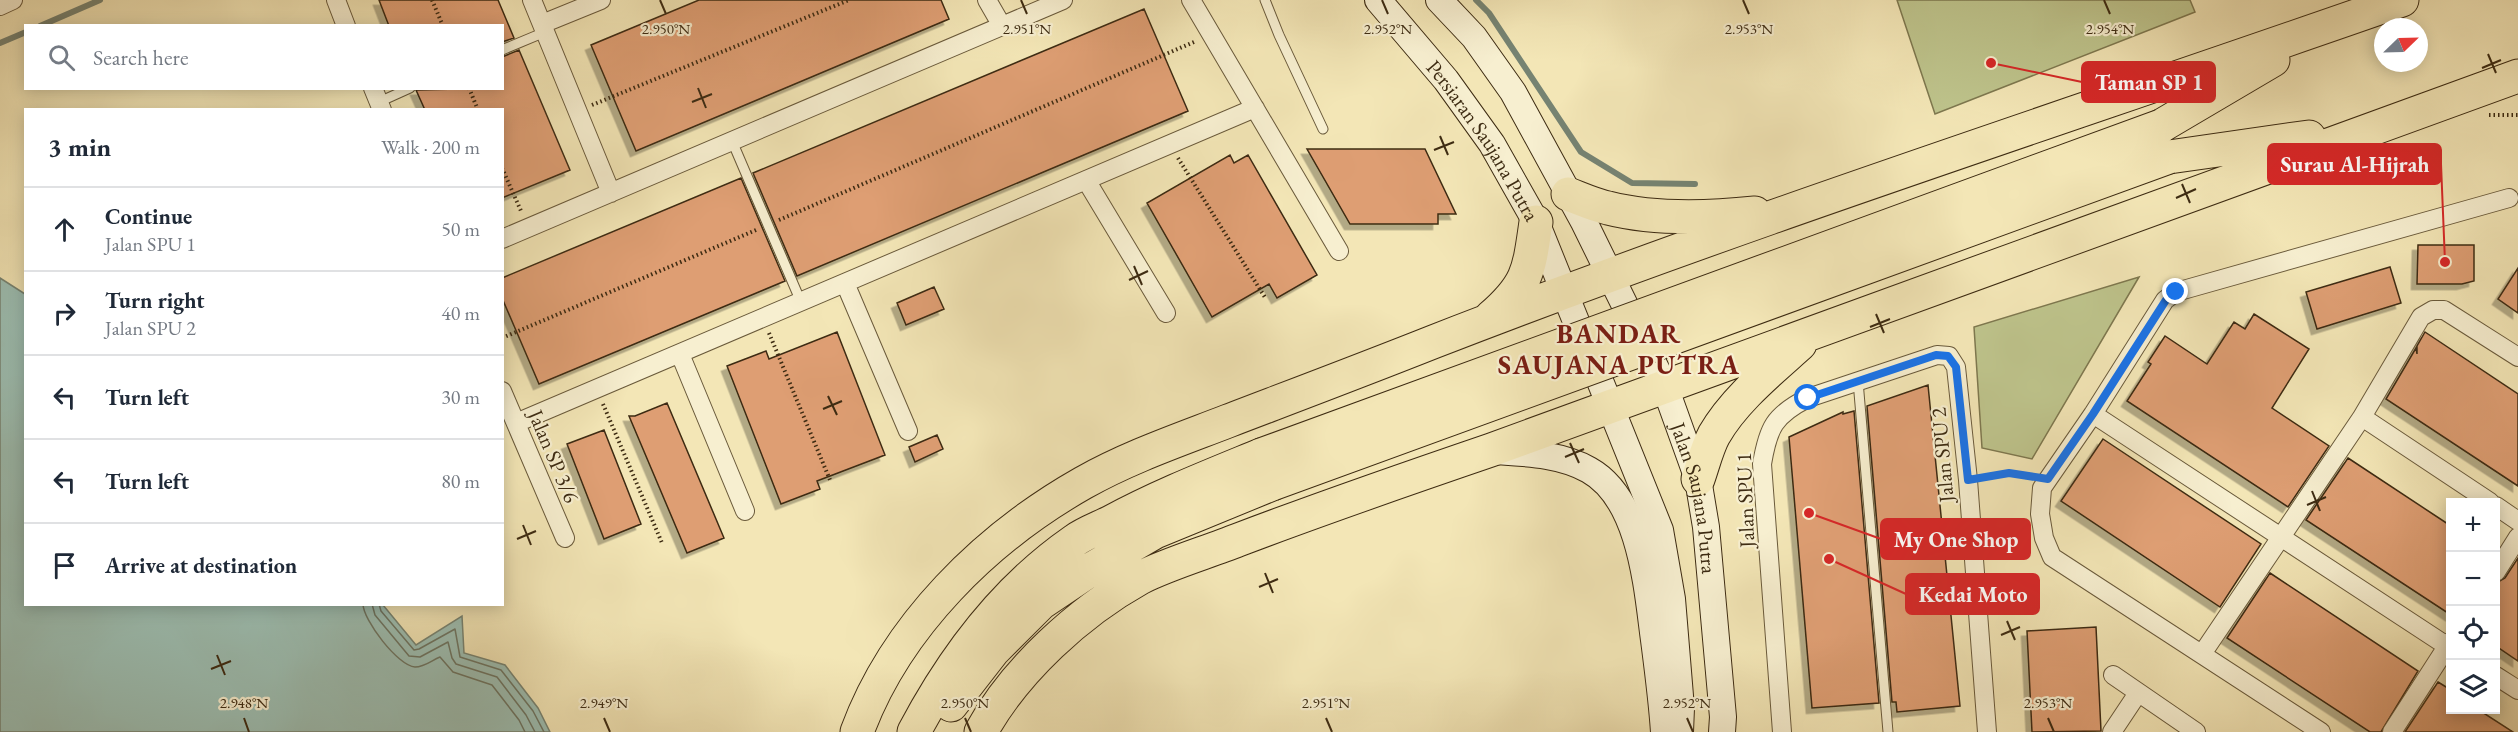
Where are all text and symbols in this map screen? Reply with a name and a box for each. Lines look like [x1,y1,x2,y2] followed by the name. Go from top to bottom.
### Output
[2374,18,2428,72] north arrow
[642,19,690,38] text: 2.950°N
[1003,19,1051,38] text: 2.951°N
[1364,19,1412,38] text: 2.952°N
[1725,19,1773,38] text: 2.953°N
[2086,19,2134,38] text: 2.954°N
[24,24,504,90] search box
[45,41,78,74] icon: search
[93,43,188,72] text: Search here
[1421,54,1546,226] street label: Persiaran Saujana Putra
[2082,62,2215,102] callout: Taman SP 1
[2095,68,2203,97] text: Taman SP 1
[48,130,111,164] text: 3 min
[381,134,480,160] text: Walk · 200 m
[2268,144,2441,184] callout: Surau Al-Hijrah
[2280,150,2430,179] text: Surau Al-Hijrah
[105,202,192,231] text: Continue
[48,213,81,246] icon: ahead
[441,216,480,242] text: 50 m
[105,231,196,257] text: Jalan SPU 1
[2162,278,2188,304] route end
[105,286,204,315] text: Turn right
[48,297,81,330] icon: right
[441,300,480,326] text: 40 m
[105,315,196,341] text: Jalan SPU 2
[1498,316,1740,382] district label: BANDAR SAUJANA PUTRA
[48,381,81,414] icon: left
[105,383,189,412] text: Turn left
[441,384,480,410] text: 30 m
[1794,384,1820,410] route start
[522,404,586,507] street label: Jalan SP 3/6
[1924,406,1960,506] street label: Jalan SPU 2
[1665,417,1724,575] street label: Jalan Saujana Putra
[1730,452,1760,550] street label: Jalan SPU 1
[48,465,81,498] icon: left
[105,467,189,496] text: Turn left
[441,468,480,494] text: 80 m
[2446,498,2500,714] map controls
[2446,498,2500,552] button: +
[1881,519,2030,559] callout: My One Shop
[1893,525,2019,554] text: My One Shop
[48,549,81,582] icon: arrive
[105,551,297,580] text: Arrive at destination
[2446,552,2500,606] button: −
[1906,574,2039,614] callout: Kedai Moto
[1919,580,2027,609] text: Kedai Moto
[2446,606,2500,660] button: locate
[2446,660,2500,714] button: layers
[220,693,268,712] text: 2.948°N
[580,693,628,712] text: 2.949°N
[941,693,989,712] text: 2.950°N
[1302,693,1350,712] text: 2.951°N
[1663,693,1711,712] text: 2.952°N
[2024,693,2072,712] text: 2.953°N

